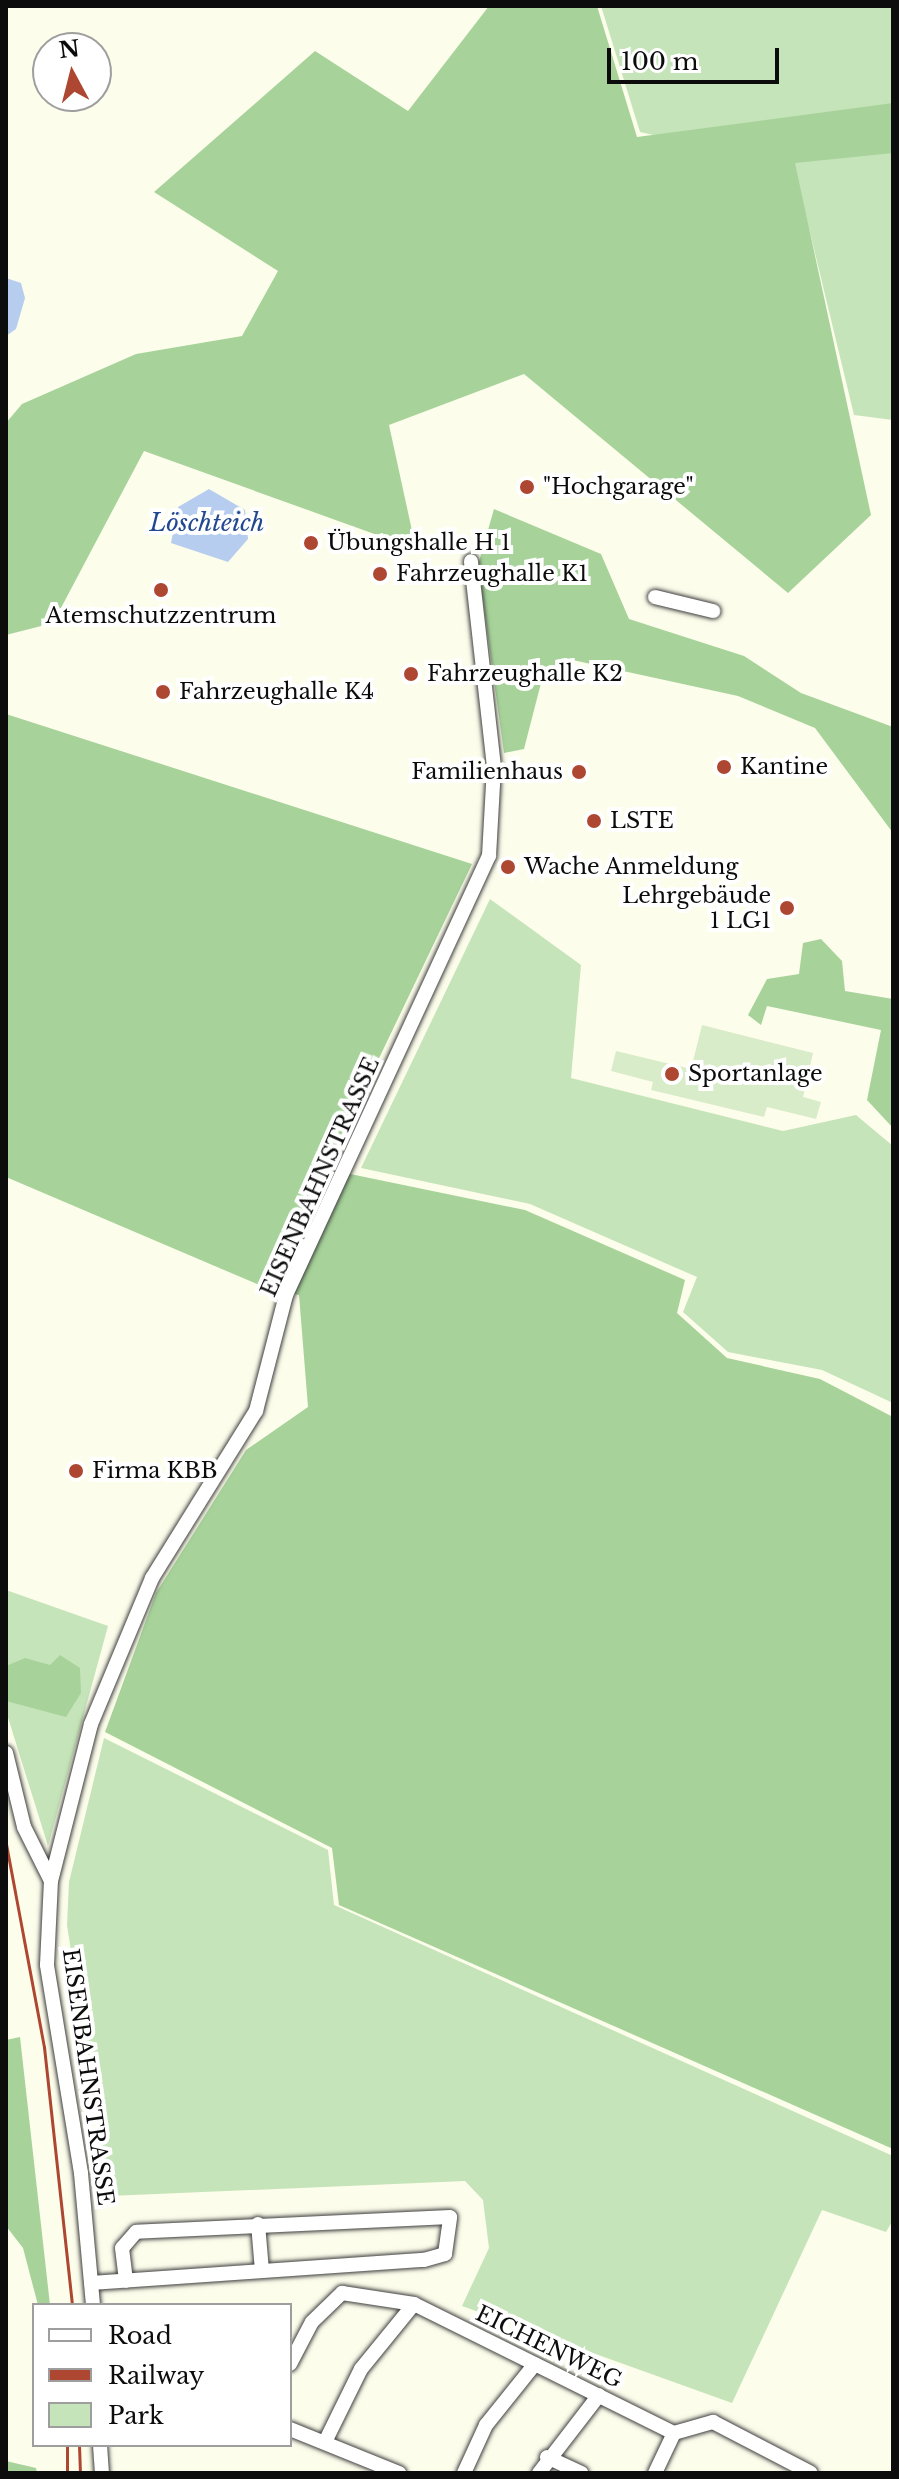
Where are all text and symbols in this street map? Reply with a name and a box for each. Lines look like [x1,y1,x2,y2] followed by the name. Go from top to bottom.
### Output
[32,32,112,112] north arrow
[611,32,783,82] scale bar
[57,35,81,64] text: N
[621,47,699,76] text: 100 m
[543,474,694,500] place label: "Hochgarage"
[518,478,536,496] marker: "Hochgarage"
[149,509,265,537] water label: Löschteich
[327,530,511,556] place label: Übungshalle H 1
[302,534,320,552] marker: Übungshalle H 1
[396,561,588,587] place label: Fahrzeughalle K1
[371,565,389,583] marker: Fahrzeughalle K1
[152,581,170,599] marker: Atemschutzzentrum
[46,603,276,629] place label: Atemschutzzentrum
[427,661,623,687] place label: Fahrzeughalle K2
[402,665,420,683] marker: Fahrzeughalle K2
[179,679,374,705] place label: Fahrzeughalle K4
[154,683,172,701] marker: Fahrzeughalle K4
[740,754,828,780] place label: Kantine
[715,758,733,776] marker: Kantine
[411,759,563,785] place label: Familienhaus
[570,763,588,781] marker: Familienhaus
[610,808,674,834] place label: LSTE
[585,812,603,830] marker: LSTE
[524,854,739,880] place label: Wache Anmeldung
[499,858,517,876] marker: Wache Anmeldung
[622,882,771,934] place label: Lehrgebäude 1 LG1
[778,899,796,917] marker: Lehrgebäude 1 LG1
[255,1053,385,1301] street label: EISENBAHNSTRASSE
[688,1061,823,1087] place label: Sportanlage
[663,1065,681,1083] marker: Sportanlage
[92,1458,218,1484] place label: Firma KBB
[67,1462,85,1480] marker: Firma KBB
[57,1947,119,2207] street label: EISENBAHNSTRASSE
[471,2300,627,2394] street label: EICHENWEG
[32,2303,292,2447] legend
[108,2321,172,2350] text: Road
[108,2361,204,2390] text: Railway
[108,2401,164,2430] text: Park

